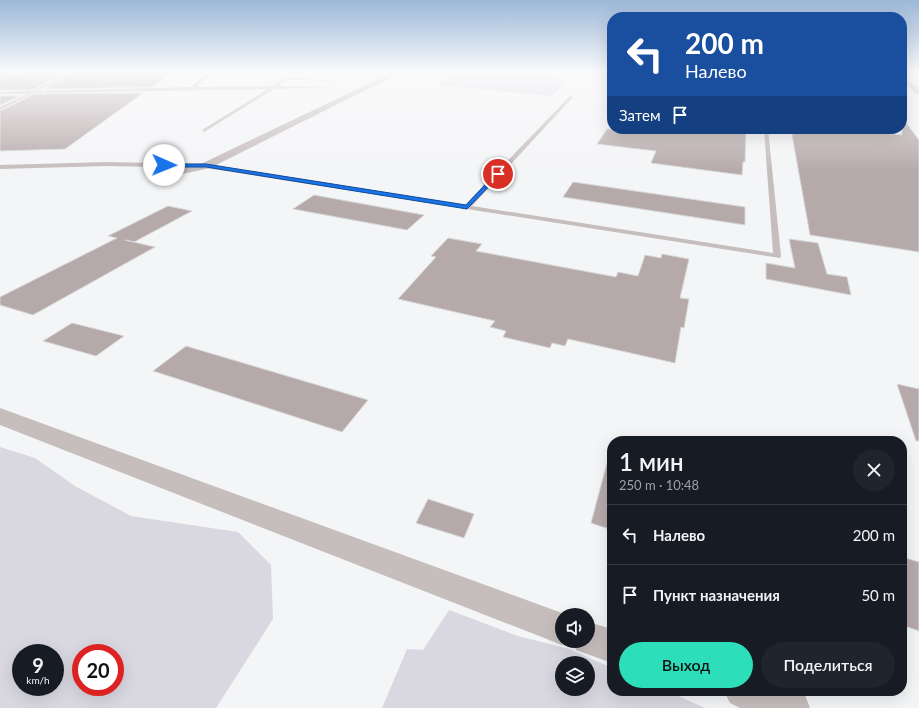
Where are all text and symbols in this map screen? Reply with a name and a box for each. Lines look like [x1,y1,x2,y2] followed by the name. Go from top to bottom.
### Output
[685,26,764,60] text: 200 m
[619,28,671,80] icon: left
[685,60,747,82] text: Налево
[669,104,691,126] icon: arrive
[619,106,661,124] text: Затем
[143,144,185,186] position arrow
[481,157,515,191] pin
[487,163,509,185] icon: arrive
[619,447,683,476] text: 1 мин
[853,449,895,491] button: close
[619,477,699,493] text: 250 m · 10:48
[619,524,641,546] icon: left
[653,526,705,544] text: Налево
[853,526,895,544] text: 200 m
[619,584,641,606] icon: arrive
[653,586,780,604] text: Пункт назначения
[861,586,895,604] text: 50 m
[555,608,595,696] map controls
[555,608,595,648] button: sound
[619,642,753,688] button: Выход
[761,642,895,688] button: Поделиться
[72,644,124,696] speed limit sign: 20
[32,653,44,677] text: 9
[555,656,595,696] button: layers
[26,674,50,686] text: km/h

